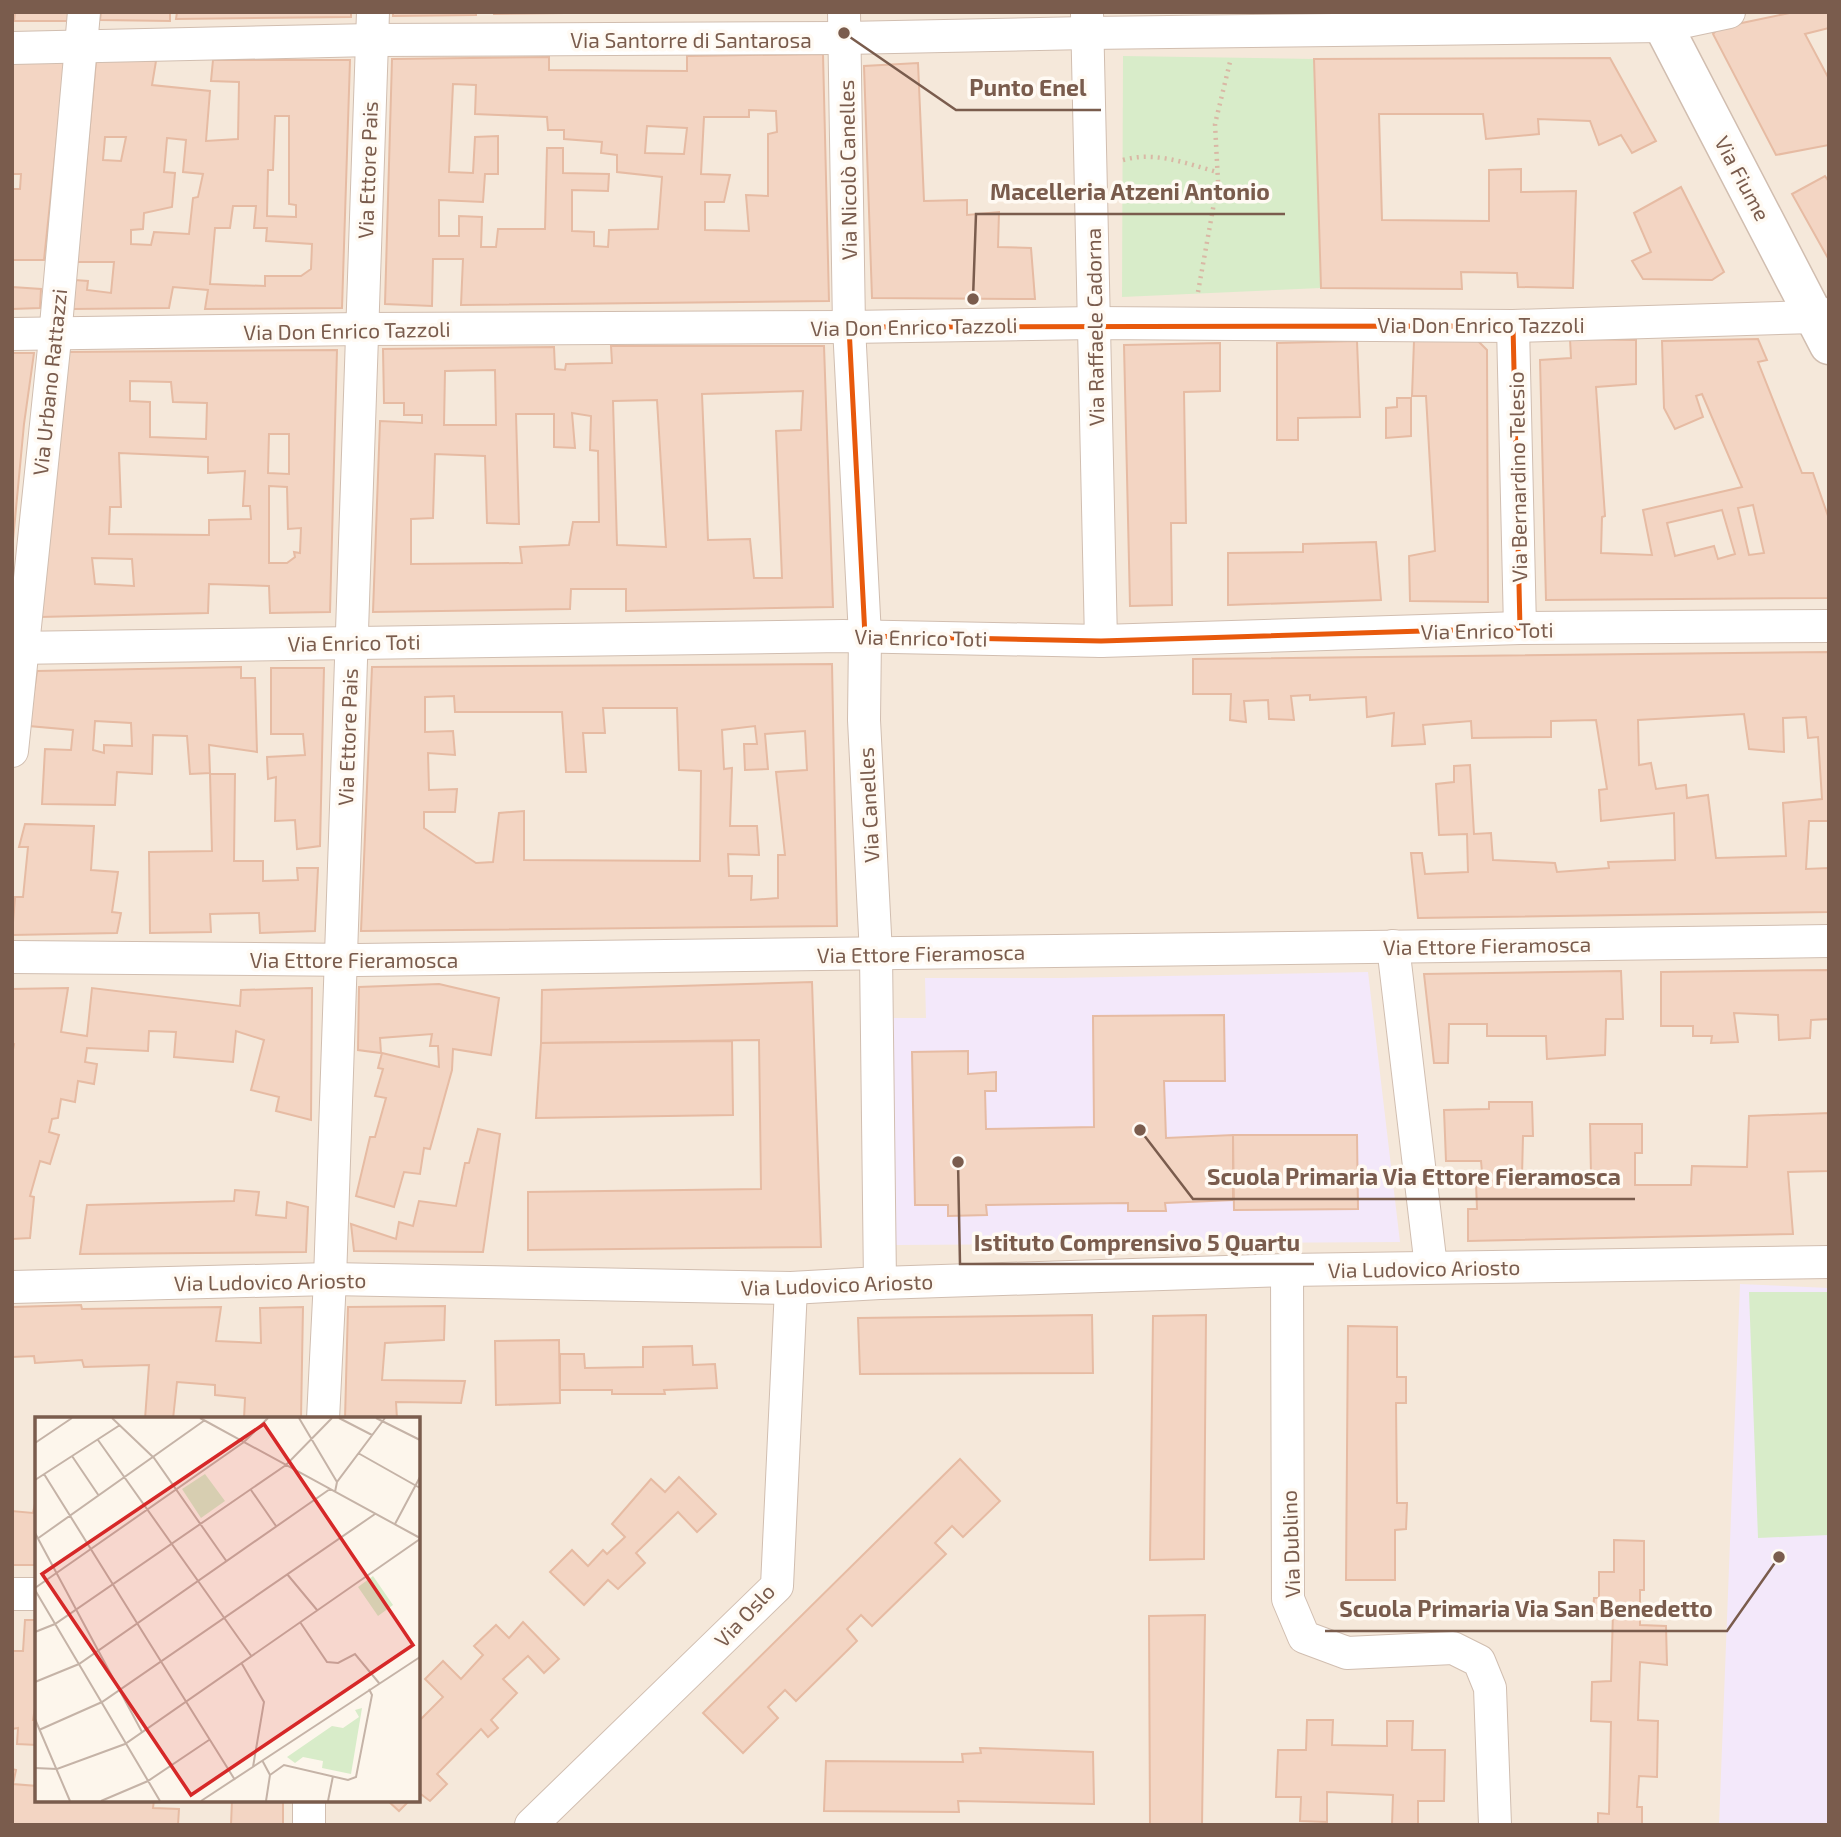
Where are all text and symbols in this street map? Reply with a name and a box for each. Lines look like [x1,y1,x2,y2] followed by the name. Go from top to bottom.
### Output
[570,27,812,52] street label: Via Santorre di Santarosa
[956,66,1101,110] callout: Punto Enel
[969,73,1087,101] text: Punto Enel
[833,80,861,260] street label: Via Nicolò Canelles
[352,101,382,239] street label: Via Ettore Pais
[1710,131,1776,225] street label: Via Fiume
[976,170,1285,214] callout: Macelleria Atzeni Antonio
[990,177,1270,205] text: Macelleria Atzeni Antonio
[1080,228,1108,426] street label: Via Raffaele Cadorna
[27,287,71,477] street label: Via Urbano Rattazzi
[810,312,1018,340] street label: Via Don Enrico Tazzoli
[1377,312,1585,337] street label: Via Don Enrico Tazzoli
[243,316,451,344] street label: Via Don Enrico Tazzoli
[1503,371,1531,583] street label: Via Bernardino Telesio
[1420,616,1554,644] street label: Via Enrico Toti
[854,623,988,651] street label: Via Enrico Toti
[287,628,421,656] street label: Via Enrico Toti
[332,668,362,806] street label: Via Ettore Pais
[852,747,884,863] street label: Via Canelles
[1383,931,1591,959] street label: Via Ettore Fieramosca
[817,939,1025,967] street label: Via Ettore Fieramosca
[250,947,458,972] street label: Via Ettore Fieramosca
[1193,1155,1635,1199] callout: Scuola Primaria Via Ettore Fieramosca
[1207,1162,1621,1190] text: Scuola Primaria Via Ettore Fieramosca
[960,1220,1314,1264] callout: Istituto Comprensivo 5 Quartu
[974,1228,1300,1257] text: Istituto Comprensivo 5 Quartu
[1328,1254,1520,1282] street label: Via Ludovico Ariosto
[174,1267,366,1295] street label: Via Ludovico Ariosto
[740,1268,934,1300] street label: Via Ludovico Ariosto
[35,1417,420,1802] inset map
[1276,1490,1304,1598] street label: Via Dublino
[709,1578,779,1652] street label: Via Oslo
[1325,1587,1727,1631] callout: Scuola Primaria Via San Benedetto
[1339,1594,1713,1622] text: Scuola Primaria Via San Benedetto

